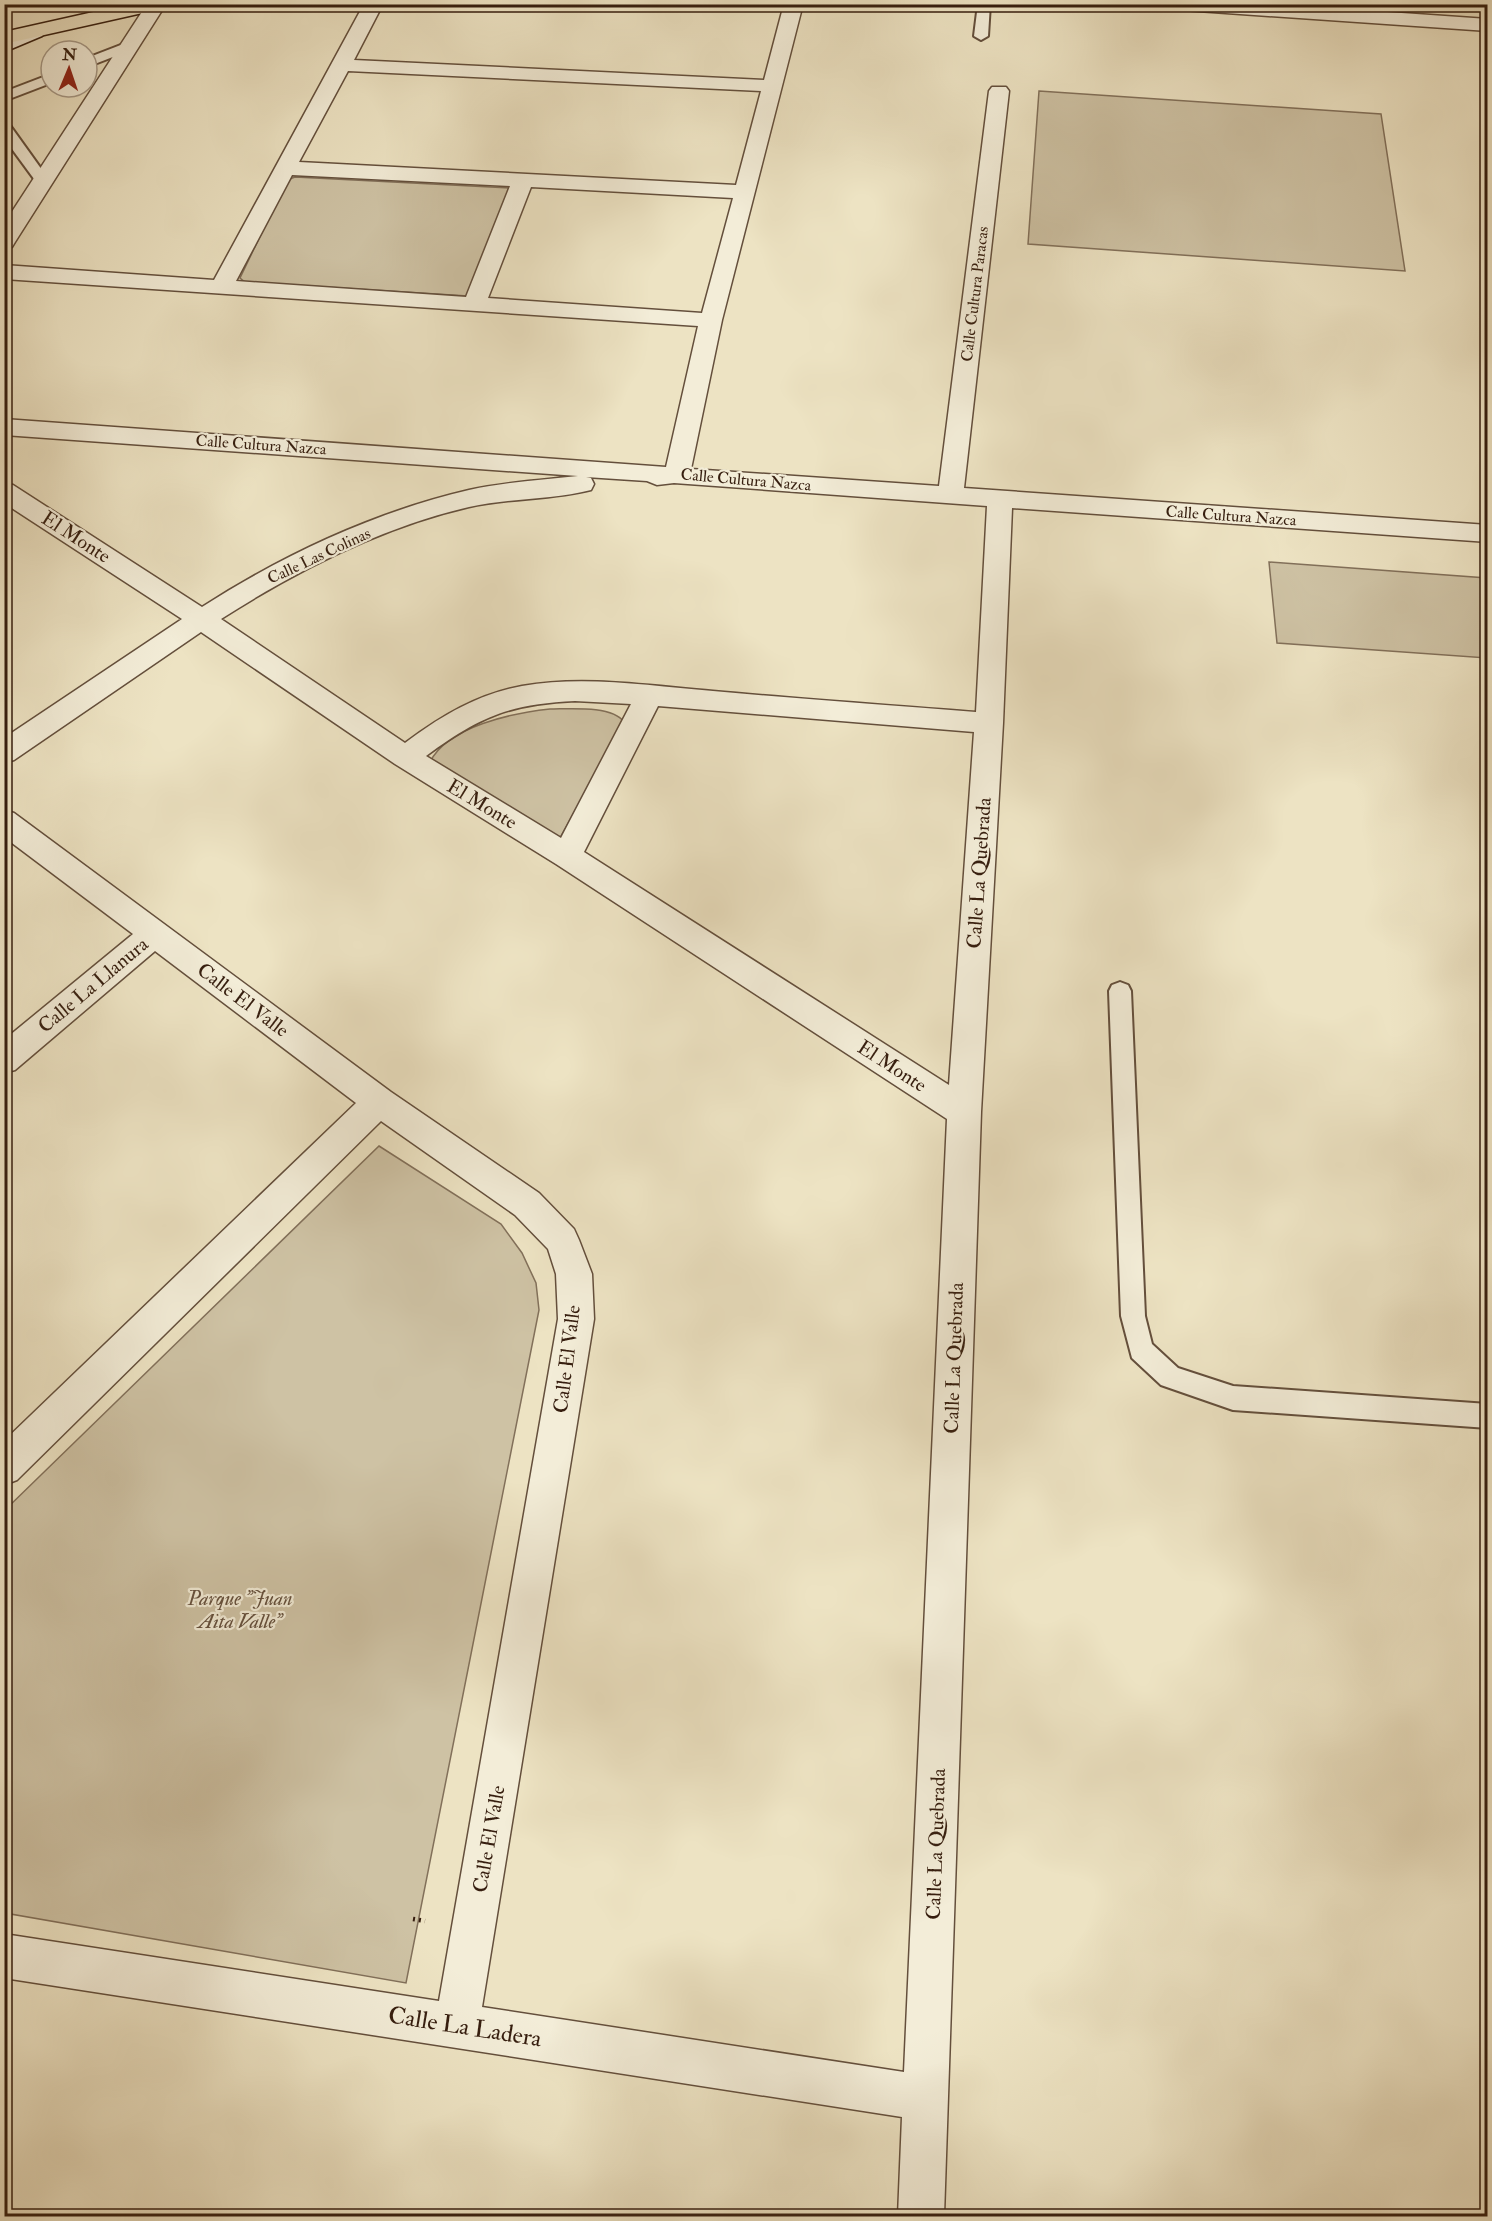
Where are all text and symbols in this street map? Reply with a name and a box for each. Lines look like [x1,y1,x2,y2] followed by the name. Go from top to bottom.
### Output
[39,39,99,99] north arrow
[61,45,78,65] text: N
[957,225,993,363] street label: Calle Cultura Paracas
[195,430,327,460] street label: Calle Cultura Nazca
[680,464,813,496] street label: Calle Cultura Nazca
[1165,501,1297,531] street label: Calle Cultura Nazca
[37,505,115,569] street label: El Monte
[264,523,374,589] street label: Calle Las Colinas
[442,773,522,835] street label: El Monte
[961,796,997,949] street label: Calle La Quebrada
[33,931,154,1038] street label: Calle La Llanura
[192,957,294,1043] street label: Calle El Valle
[853,1034,931,1098] street label: El Monte
[939,1281,969,1434] street label: Calle La Quebrada
[548,1304,586,1414] street label: Calle El Valle
[186,1586,293,1634] park label: Parque "Juan Aita Valle"
[921,1767,951,1920] street label: Calle La Quebrada
[467,1783,511,1895] street label: Calle El Valle
[386,2000,545,2055] street label: Calle La Ladera

